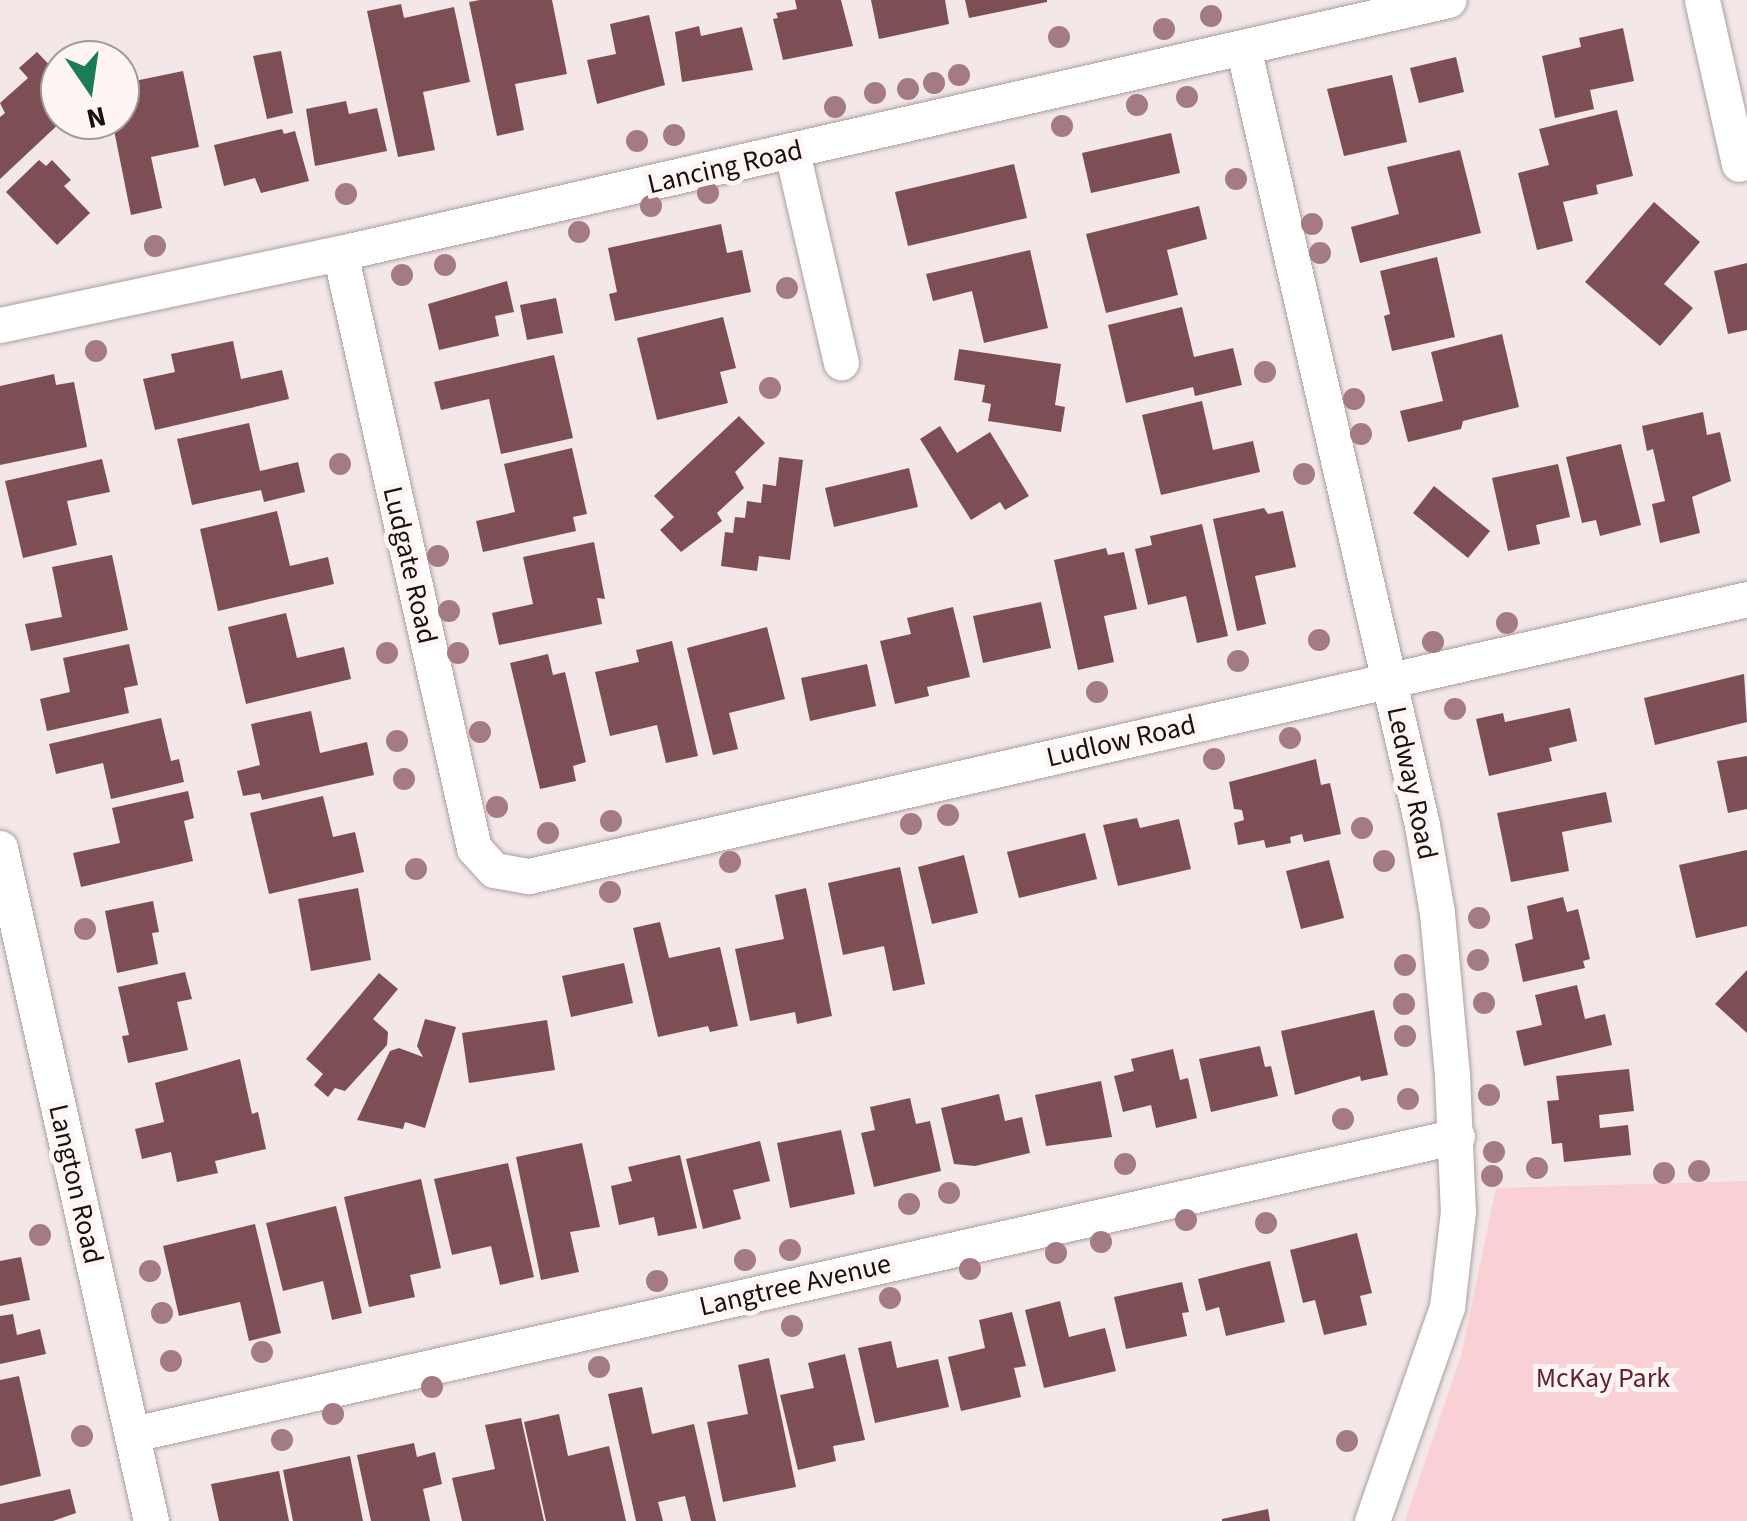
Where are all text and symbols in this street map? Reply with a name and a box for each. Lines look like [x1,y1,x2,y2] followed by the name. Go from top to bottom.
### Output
[40,40,140,140] north arrow
[83,96,110,139] text: N
[644,133,806,201] street label: Lancing Road
[376,483,444,647] street label: Ludgate Road
[1379,703,1445,863] street label: Ledway Road
[1043,708,1199,774] street label: Ludlow Road
[41,1101,111,1267] street label: Langton Road
[696,1247,894,1323] street label: Langtree Avenue
[1536,1361,1670,1395] park label: McKay Park

